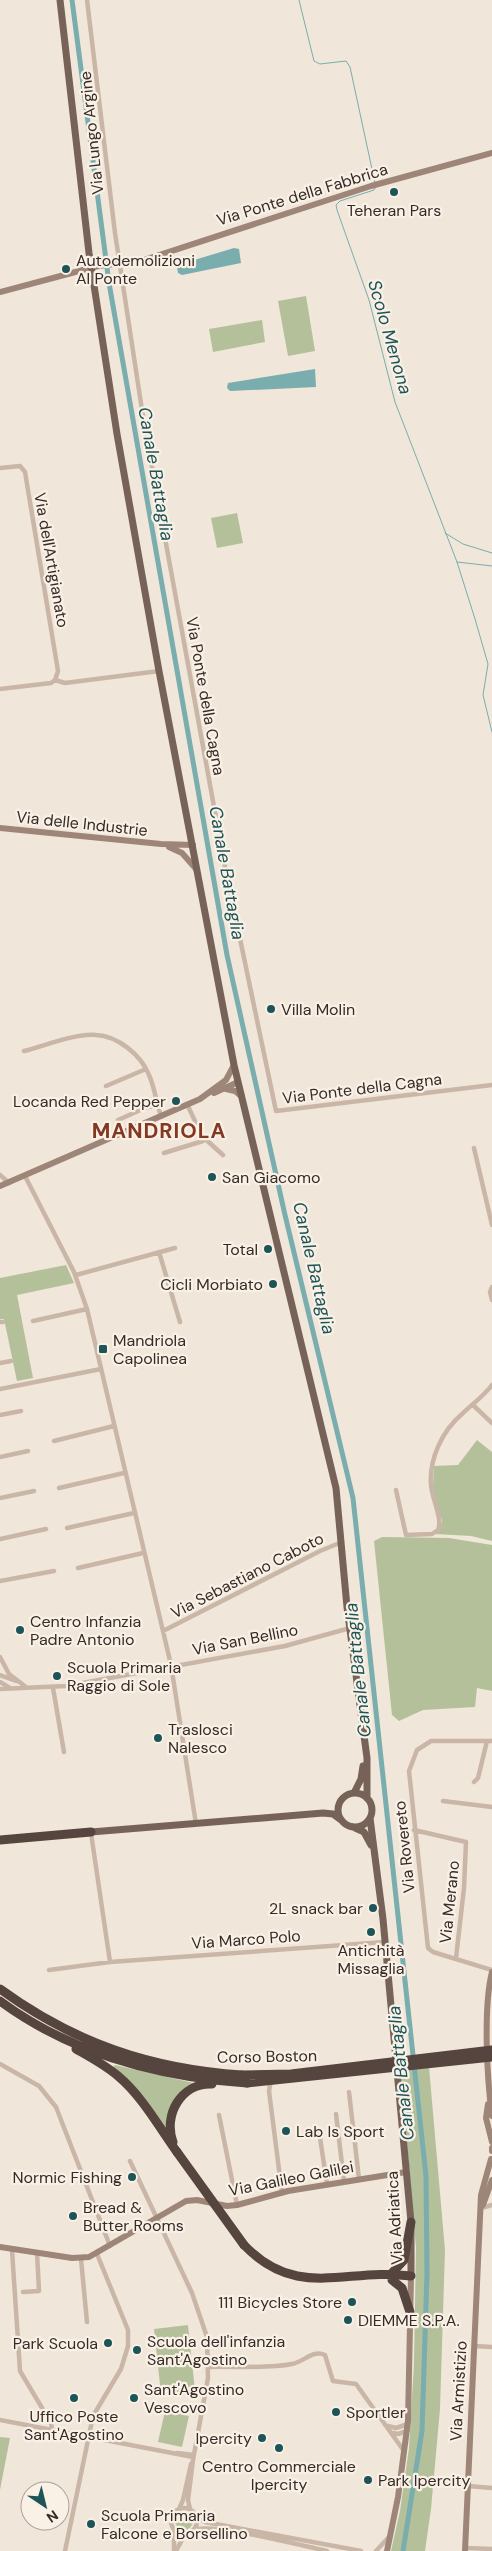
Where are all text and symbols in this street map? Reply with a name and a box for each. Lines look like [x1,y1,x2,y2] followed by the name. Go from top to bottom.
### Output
[75,70,108,196] street label: Via Lungo Argine
[214,158,390,231] street label: Via Ponte della Fabbrica
[388,186,400,198] marker: Teheran Pars
[347,200,441,221] place label: Teheran Pars
[76,250,195,289] place label: Autodemolizioni Al Ponte
[60,263,72,275] marker: Autodemolizioni Al Ponte
[362,277,418,397] water label: Scolo Menona
[132,405,180,543] water label: Canale Battaglia
[29,491,74,629] street label: Via dell'Artigianato
[181,615,230,777] street label: Via Ponte della Cagna
[203,804,251,942] water label: Canale Battaglia
[15,806,149,841] street label: Via delle Industrie
[281,999,355,1020] place label: Villa Molin
[265,1003,277,1015] marker: Villa Molin
[281,1068,443,1109] street label: Via Ponte della Cagna
[13,1091,166,1112] place label: Locanda Red Pepper
[170,1095,182,1107] marker: Locanda Red Pepper
[92,1117,226,1145] district label: MANDRIOLA
[222,1167,320,1188] place label: San Giacomo
[206,1171,218,1183] marker: San Giacomo
[287,1199,341,1337] water label: Canale Battaglia
[223,1239,258,1260] place label: Total
[262,1243,274,1255] marker: Total
[160,1274,263,1295] place label: Cicli Morbiato
[267,1278,279,1290] marker: Cicli Morbiato
[113,1330,187,1369] place label: Mandriola Capolinea
[97,1343,109,1355] marker: Mandriola Capolinea
[167,1528,327,1623] street label: Via Sebastiano Caboto
[339,1601,377,1739] water label: Canale Battaglia
[30,1611,141,1650] place label: Centro Infanzia Padre Antonio
[190,1619,300,1660] street label: Via San Bellino
[14,1624,26,1636] marker: Centro Infanzia Padre Antonio
[67,1657,181,1696] place label: Scuola Primaria Raggio di Sole
[51,1670,63,1682] marker: Scuola Primaria Raggio di Sole
[168,1719,233,1758] place label: Traslosci Nalesco
[152,1732,164,1744] marker: Traslosci Nalesco
[389,1800,420,1894] street label: Via Rovereto
[435,1860,464,1945] street label: Via Merano
[269,1898,363,1919] place label: 2L snack bar
[367,1902,379,1914] marker: 2L snack bar
[191,1925,301,1954] street label: Via Marco Polo
[365,1926,377,1938] marker: Antichità Missaglia
[337,1940,405,1979] place label: Antichità Missaglia
[382,2004,420,2142] water label: Canale Battaglia
[217,2045,317,2068] street label: Corso Boston
[296,2121,384,2142] place label: Lab Is Sport
[280,2125,292,2137] marker: Lab Is Sport
[227,2156,355,2201] street label: Via Galileo Galilei
[12,2167,122,2188] place label: Normic Fishing
[126,2171,138,2183] marker: Normic Fishing
[382,2171,407,2265] street label: Via Adriatica
[83,2197,184,2236] place label: Bread & Butter Rooms
[67,2210,79,2222] marker: Bread & Butter Rooms
[218,2292,342,2313] place label: 111 Bicycles Store
[346,2296,358,2308] marker: 111 Bicycles Store
[358,2310,460,2331] place label: DIEMME S.P.A.
[342,2314,354,2326] marker: DIEMME S.P.A.
[147,2331,285,2370] place label: Scuola dell'infanzia Sant'Agostino
[13,2333,98,2354] place label: Park Scuola
[102,2337,114,2349] marker: Park Scuola
[445,2340,472,2442] street label: Via Armistizio
[131,2344,143,2356] marker: Scuola dell'infanzia Sant'Agostino
[144,2379,244,2418] place label: Sant'Agostino Vescovo
[68,2392,80,2404] marker: Uffico Poste Sant'Agostino
[128,2392,140,2404] marker: Sant'Agostino Vescovo
[346,2402,406,2423] place label: Sportler
[24,2406,124,2445] place label: Uffico Poste Sant'Agostino
[330,2406,342,2418] marker: Sportler
[195,2428,252,2449] place label: Ipercity
[256,2432,268,2444] marker: Ipercity
[273,2442,285,2454] marker: Centro Commerciale Ipercity
[202,2456,356,2495] place label: Centro Commerciale Ipercity
[378,2470,471,2491] place label: Park Ipercity
[362,2474,374,2486] marker: Park Ipercity
[20,2481,70,2531] north arrow
[101,2505,248,2544] place label: Scuola Primaria Falcone e Borsellino
[43,2506,62,2527] text: N
[85,2518,97,2530] marker: Scuola Primaria Falcone e Borsellino

